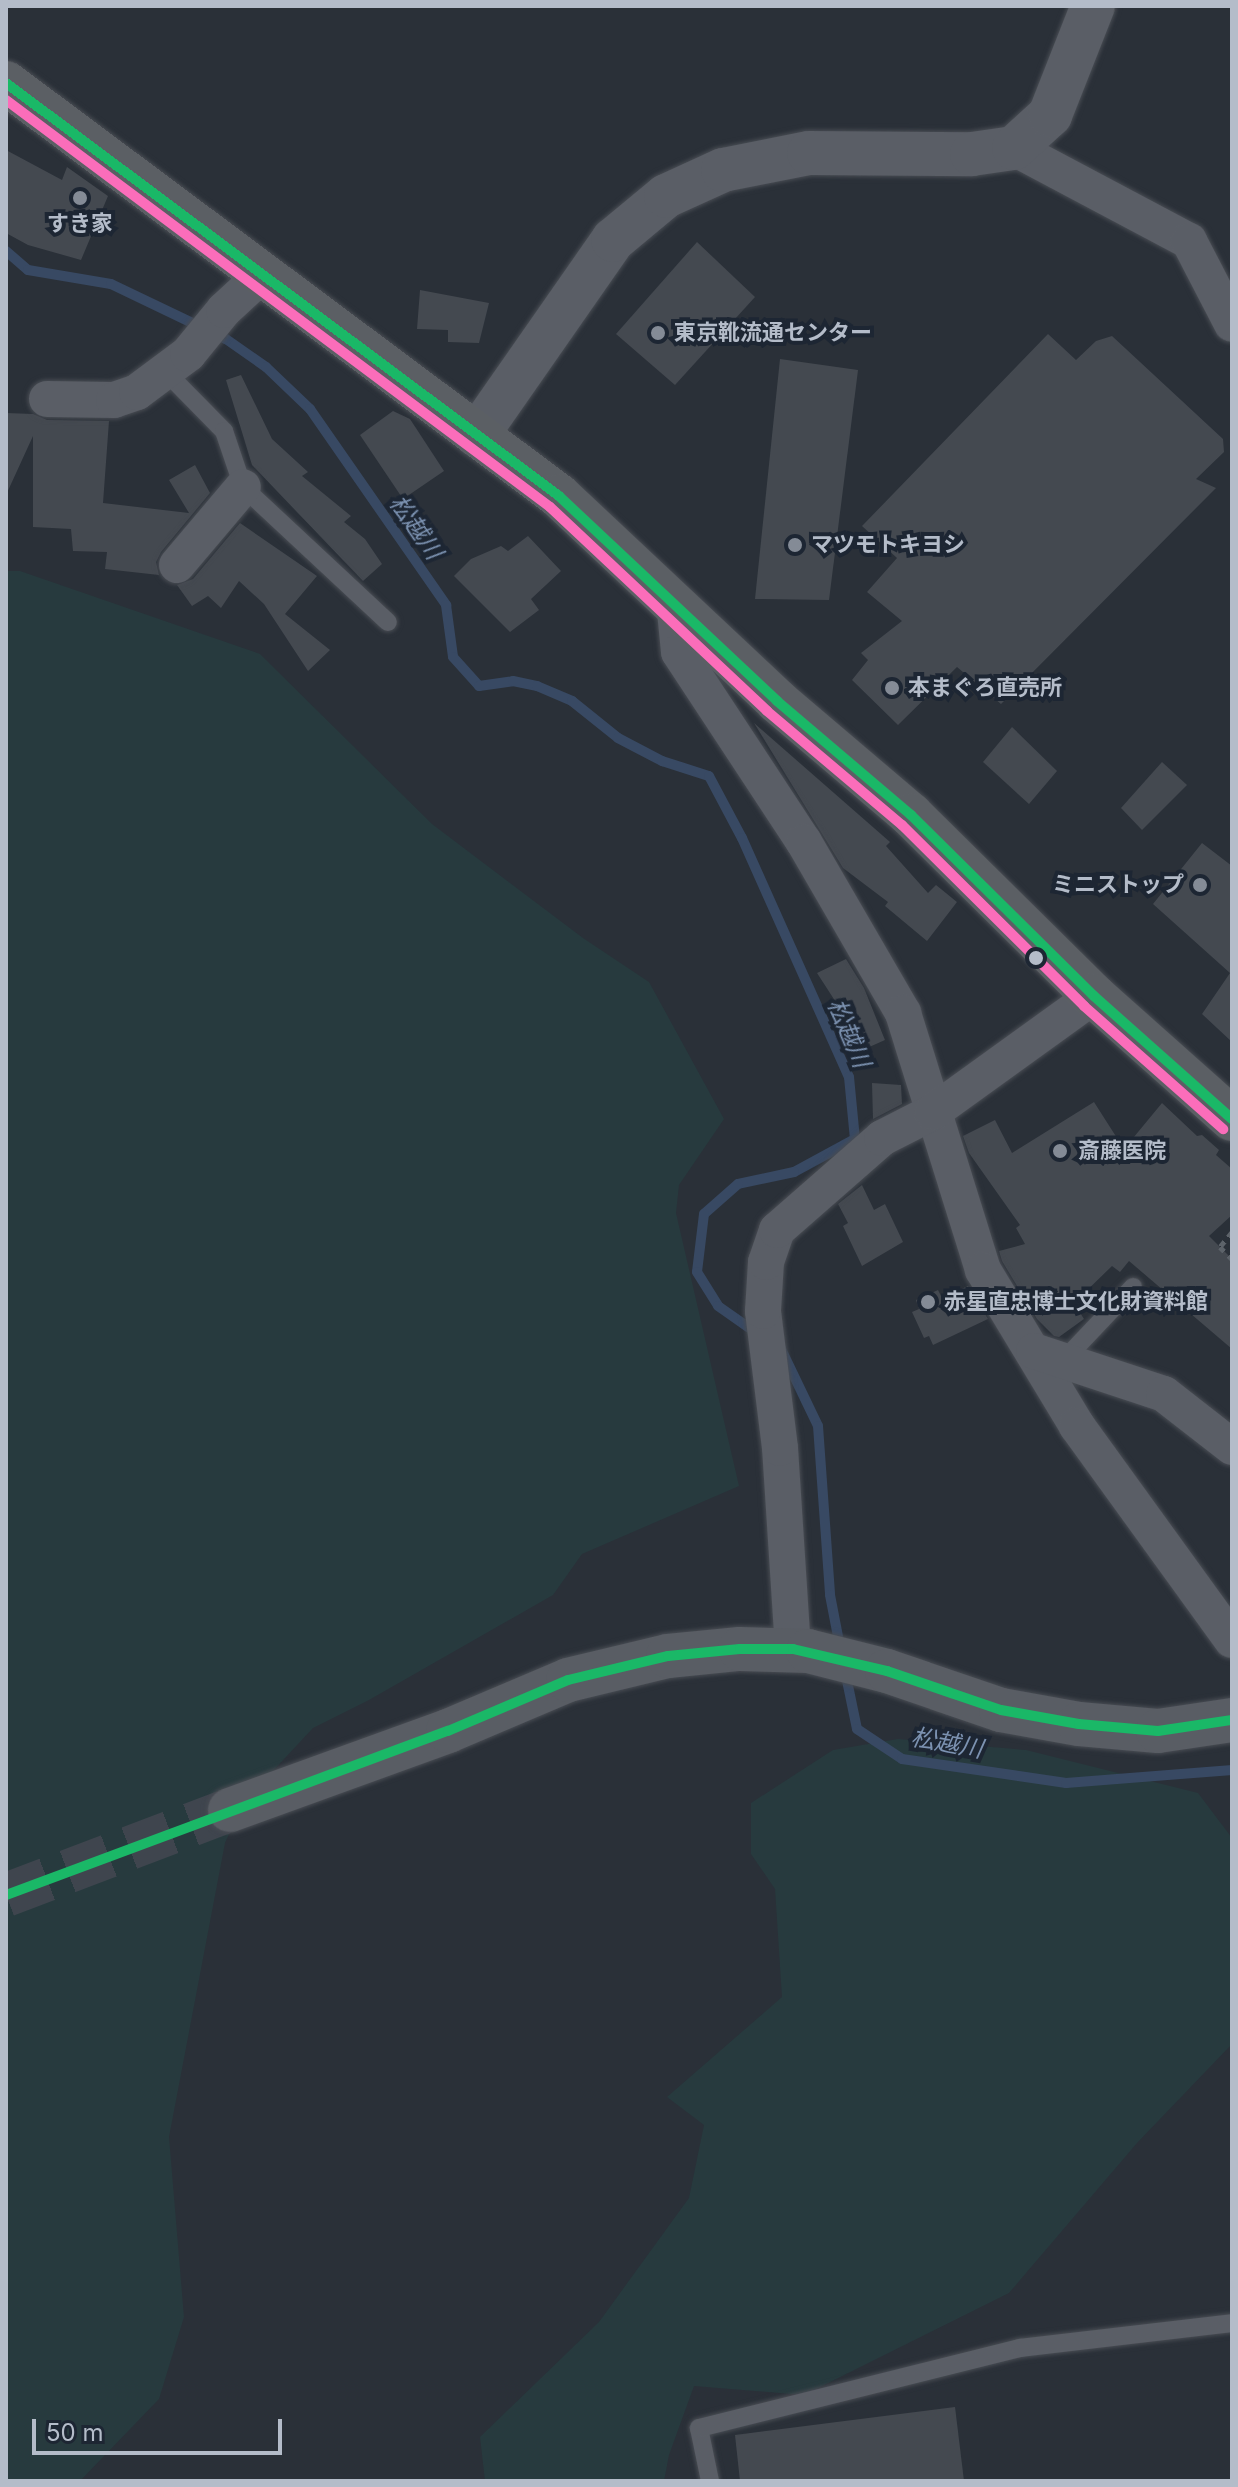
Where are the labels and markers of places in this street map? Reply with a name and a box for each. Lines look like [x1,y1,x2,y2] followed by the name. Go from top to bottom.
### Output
[71,189,89,207] marker: すき家
[47,211,113,237] place label: すき家
[674,320,872,346] place label: 東京靴流通センター
[649,324,667,342] marker: 東京靴流通センター
[811,532,965,558] place label: マツモトキヨシ
[786,536,804,554] marker: マツモトキヨシ
[908,675,1062,701] place label: 本まぐろ直売所
[883,679,901,697] marker: 本まぐろ直売所
[1052,872,1184,898] place label: ミニストップ
[1191,876,1209,894] marker: ミニストップ
[1028,950,1044,966] unlabelled marker
[1078,1138,1166,1164] place label: 斎藤医院
[1049,1140,1071,1162] marker: 斎藤医院
[944,1289,1208,1315] place label: 赤星直忠博士文化財資料館
[919,1293,937,1311] marker: 赤星直忠博士文化財資料館

